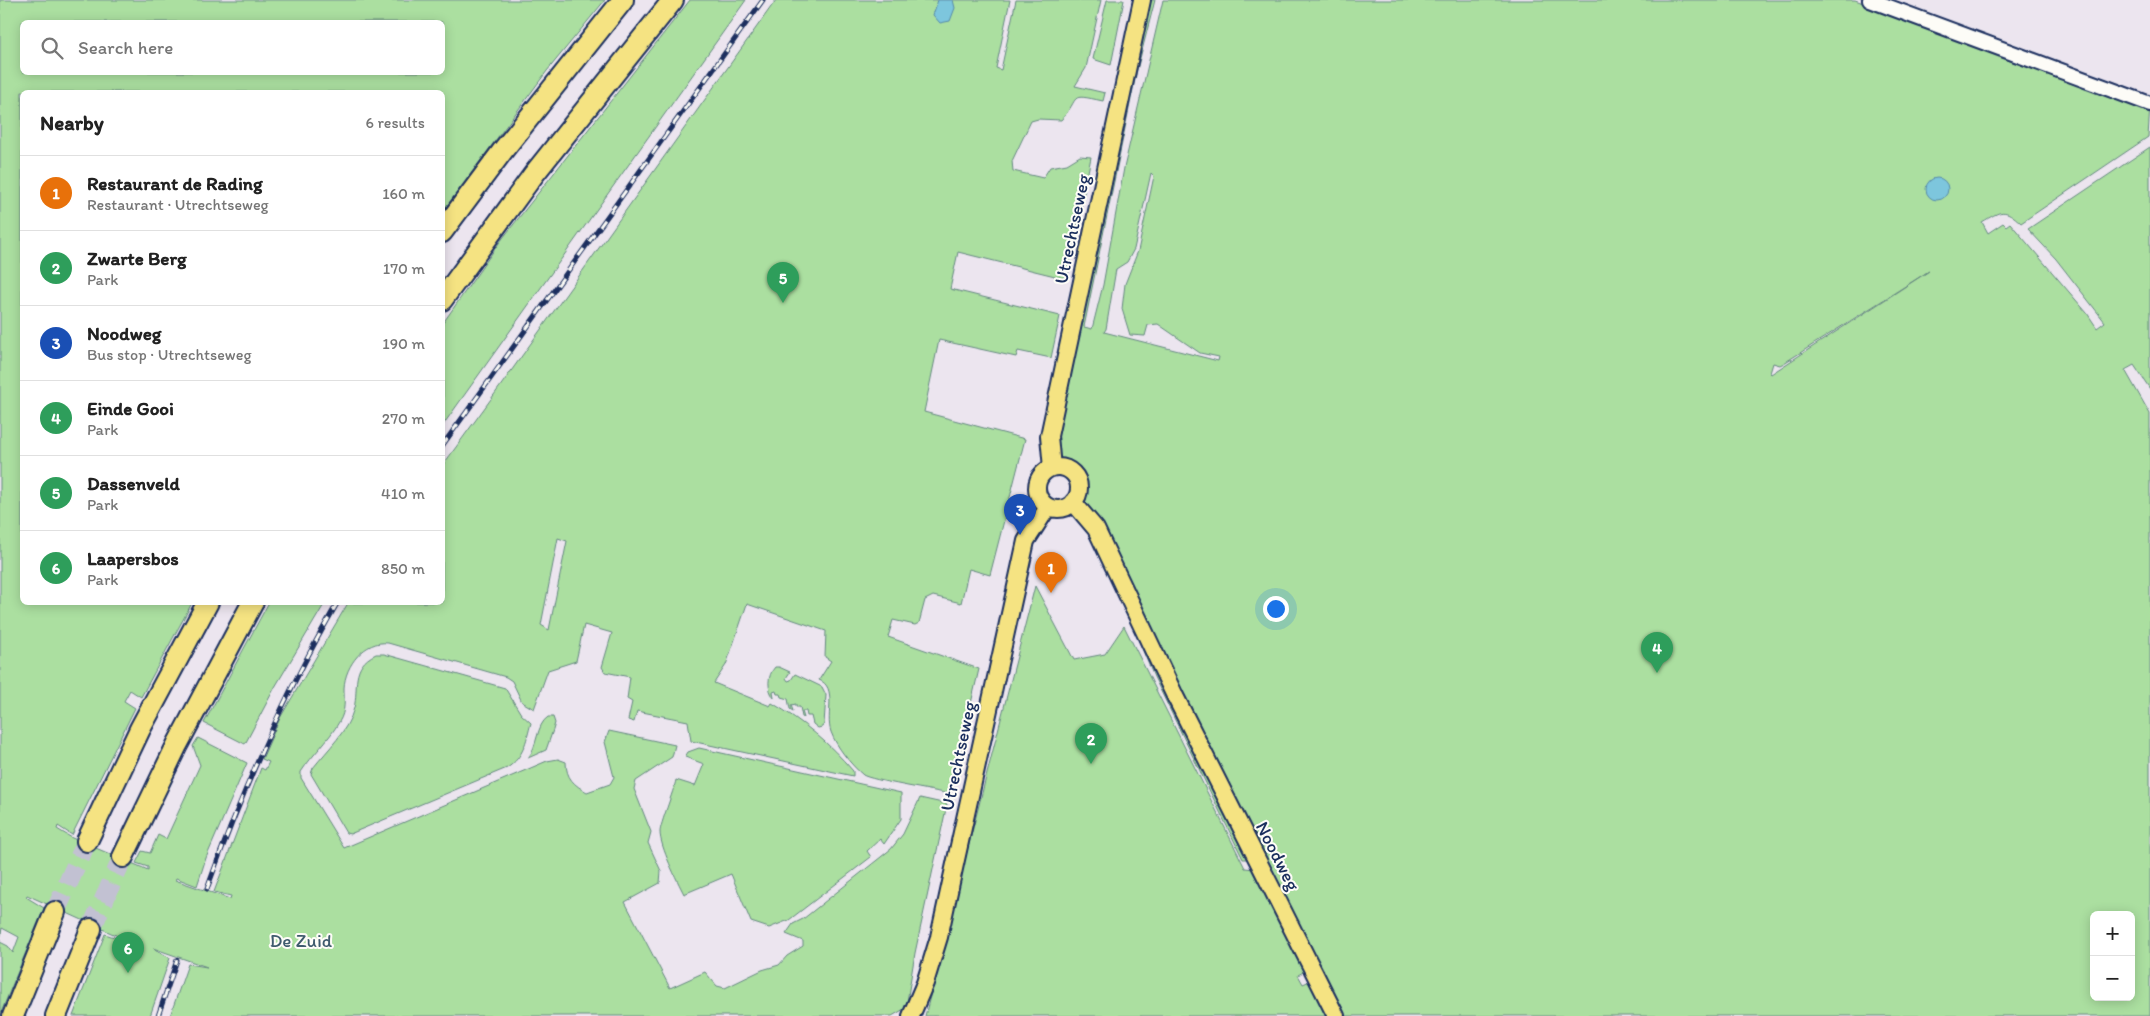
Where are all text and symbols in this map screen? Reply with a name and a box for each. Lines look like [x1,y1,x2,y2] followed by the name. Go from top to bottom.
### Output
[20,20,445,75] search box
[38,34,66,62] icon: search
[78,36,173,59] text: Search here
[40,110,104,135] text: Nearby
[365,113,425,132] text: 6 results
[87,172,263,195] text: Restaurant de Rading
[1049,172,1095,286] street label: Utrechtseweg
[52,184,60,203] text: 1
[382,184,425,203] text: 160 m
[87,195,269,214] text: Restaurant · Utrechtseweg
[87,247,187,270] text: Zwarte Berg
[52,259,60,278] text: 2
[383,259,425,278] text: 170 m
[767,262,799,303] pin: 5
[87,270,118,289] text: Park
[87,322,162,345] text: Noodweg
[52,334,60,353] text: 3
[382,334,425,353] text: 190 m
[87,345,252,364] text: Bus stop · Utrechtseweg
[87,397,174,420] text: Einde Gooi
[51,409,61,428] text: 4
[382,409,425,428] text: 270 m
[87,420,118,439] text: Park
[87,472,180,495] text: Dassenveld
[52,484,60,503] text: 5
[381,484,425,503] text: 410 m
[1004,494,1036,535] pin: 3
[87,495,118,514] text: Park
[87,547,179,570] text: Laapersbos
[1035,552,1067,593] pin: 1
[52,559,60,578] text: 6
[381,559,425,578] text: 850 m
[87,570,118,589] text: Park
[1263,596,1289,622] your location
[1641,632,1673,673] pin: 4
[935,699,981,813] street label: Utrechtseweg
[1075,723,1107,764] pin: 2
[1251,818,1305,895] street label: Noodweg
[2090,911,2135,1001] map controls
[2090,911,2135,956] button: +
[270,929,333,952] park label: De Zuid
[112,932,144,973] pin: 6
[2090,956,2135,1001] button: −

